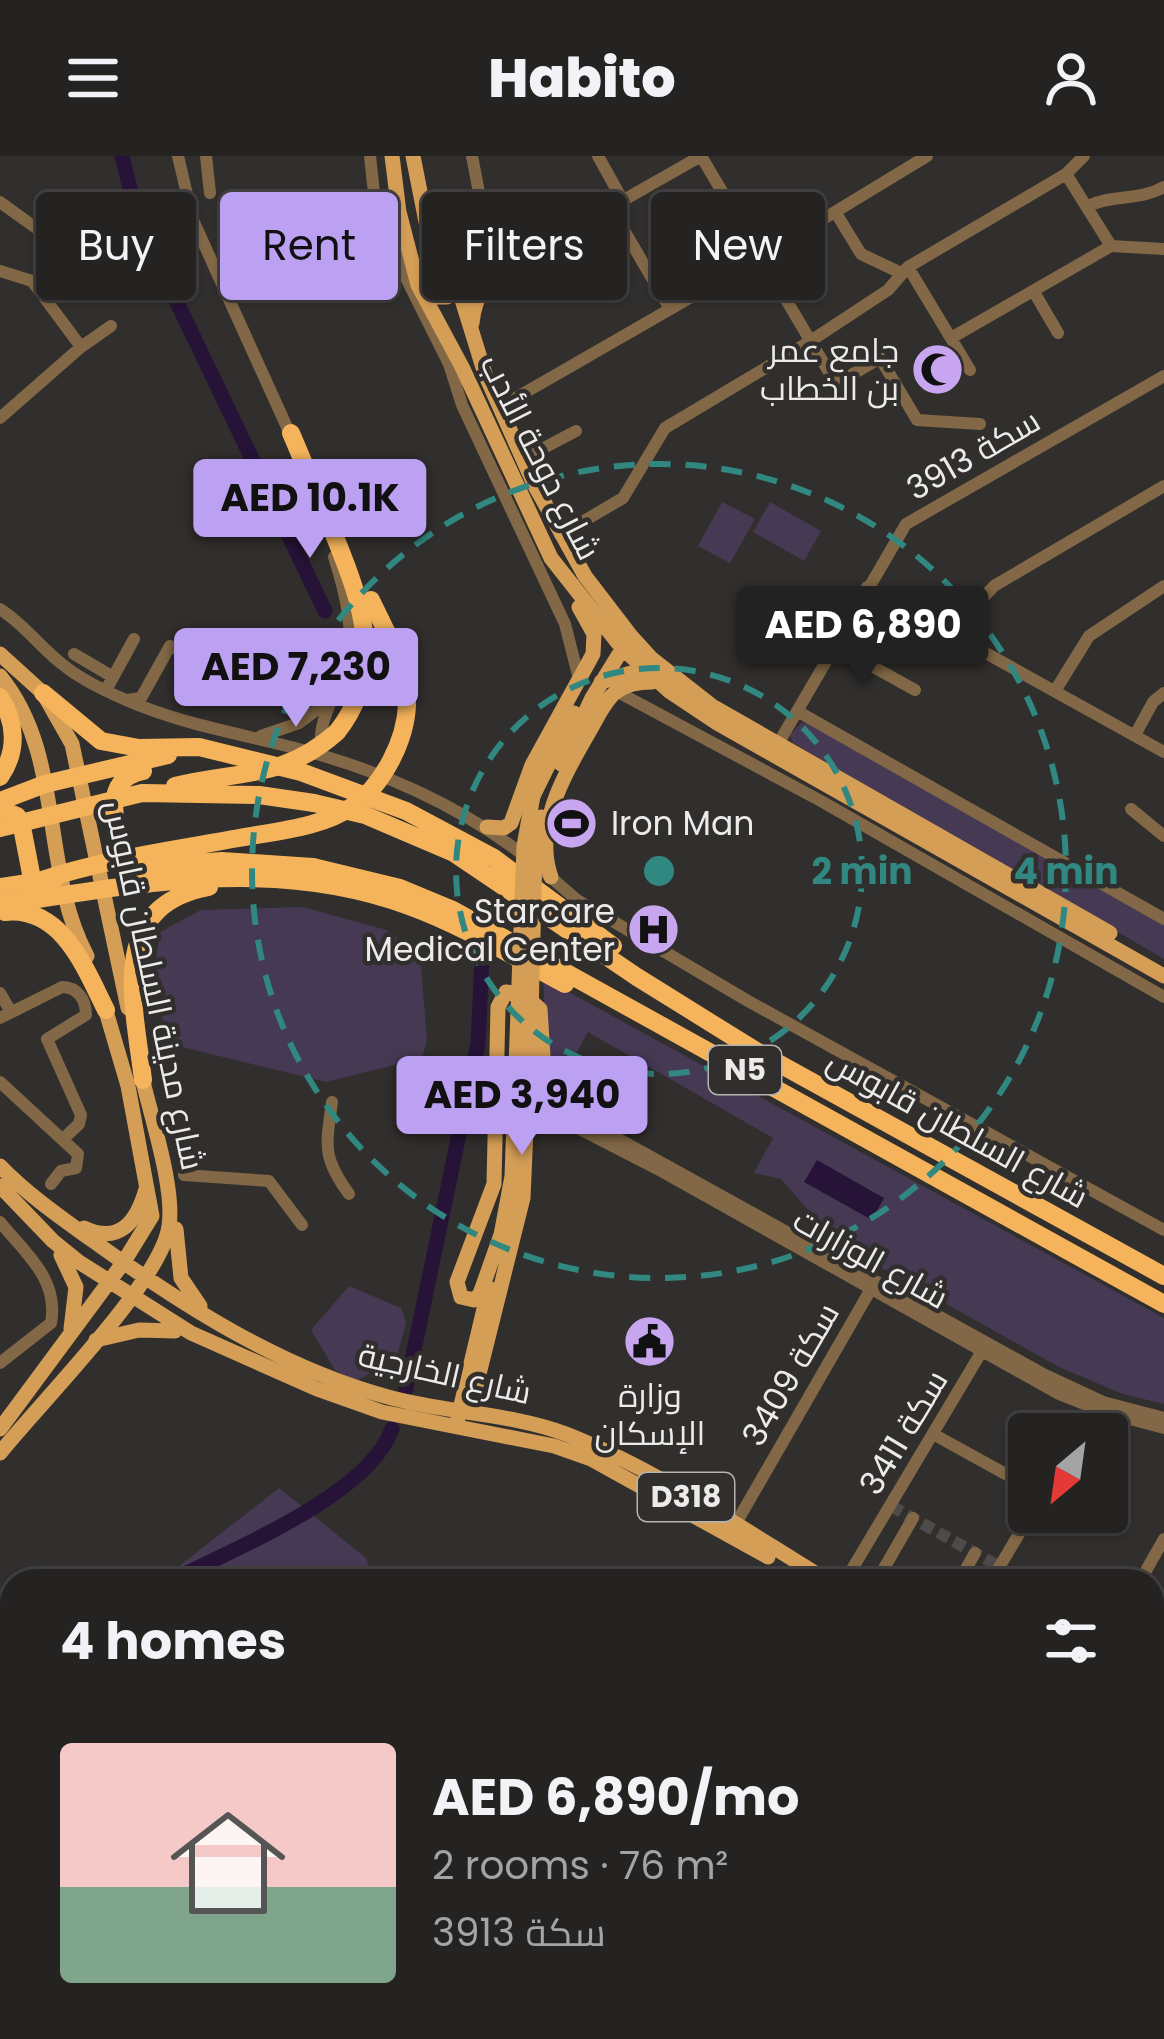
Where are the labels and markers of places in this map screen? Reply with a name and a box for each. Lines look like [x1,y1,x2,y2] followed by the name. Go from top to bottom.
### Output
[760,327,899,412] place label: جامع عمر بن الخطاب
[910,341,966,397] mosque icon: جامع عمر بن الخطاب
[173,459,447,561] pin: AED 10.1K
[726,586,1000,688] pin: AED 6,890
[159,628,433,730] pin: AED 7,230
[544,795,600,851] sports icon: Iron Man
[611,800,754,847] place label: Iron Man
[638,850,680,892] centre of rings
[365,888,615,973] place label: Starcare Medical Center
[626,902,682,958] hospital icon: Starcare Medical Center
[385,1056,659,1158] pin: AED 3,940
[622,1313,678,1369] public building icon: وزارة الإسكان
[595,1372,705,1457] place label: وزارة الإسكان

